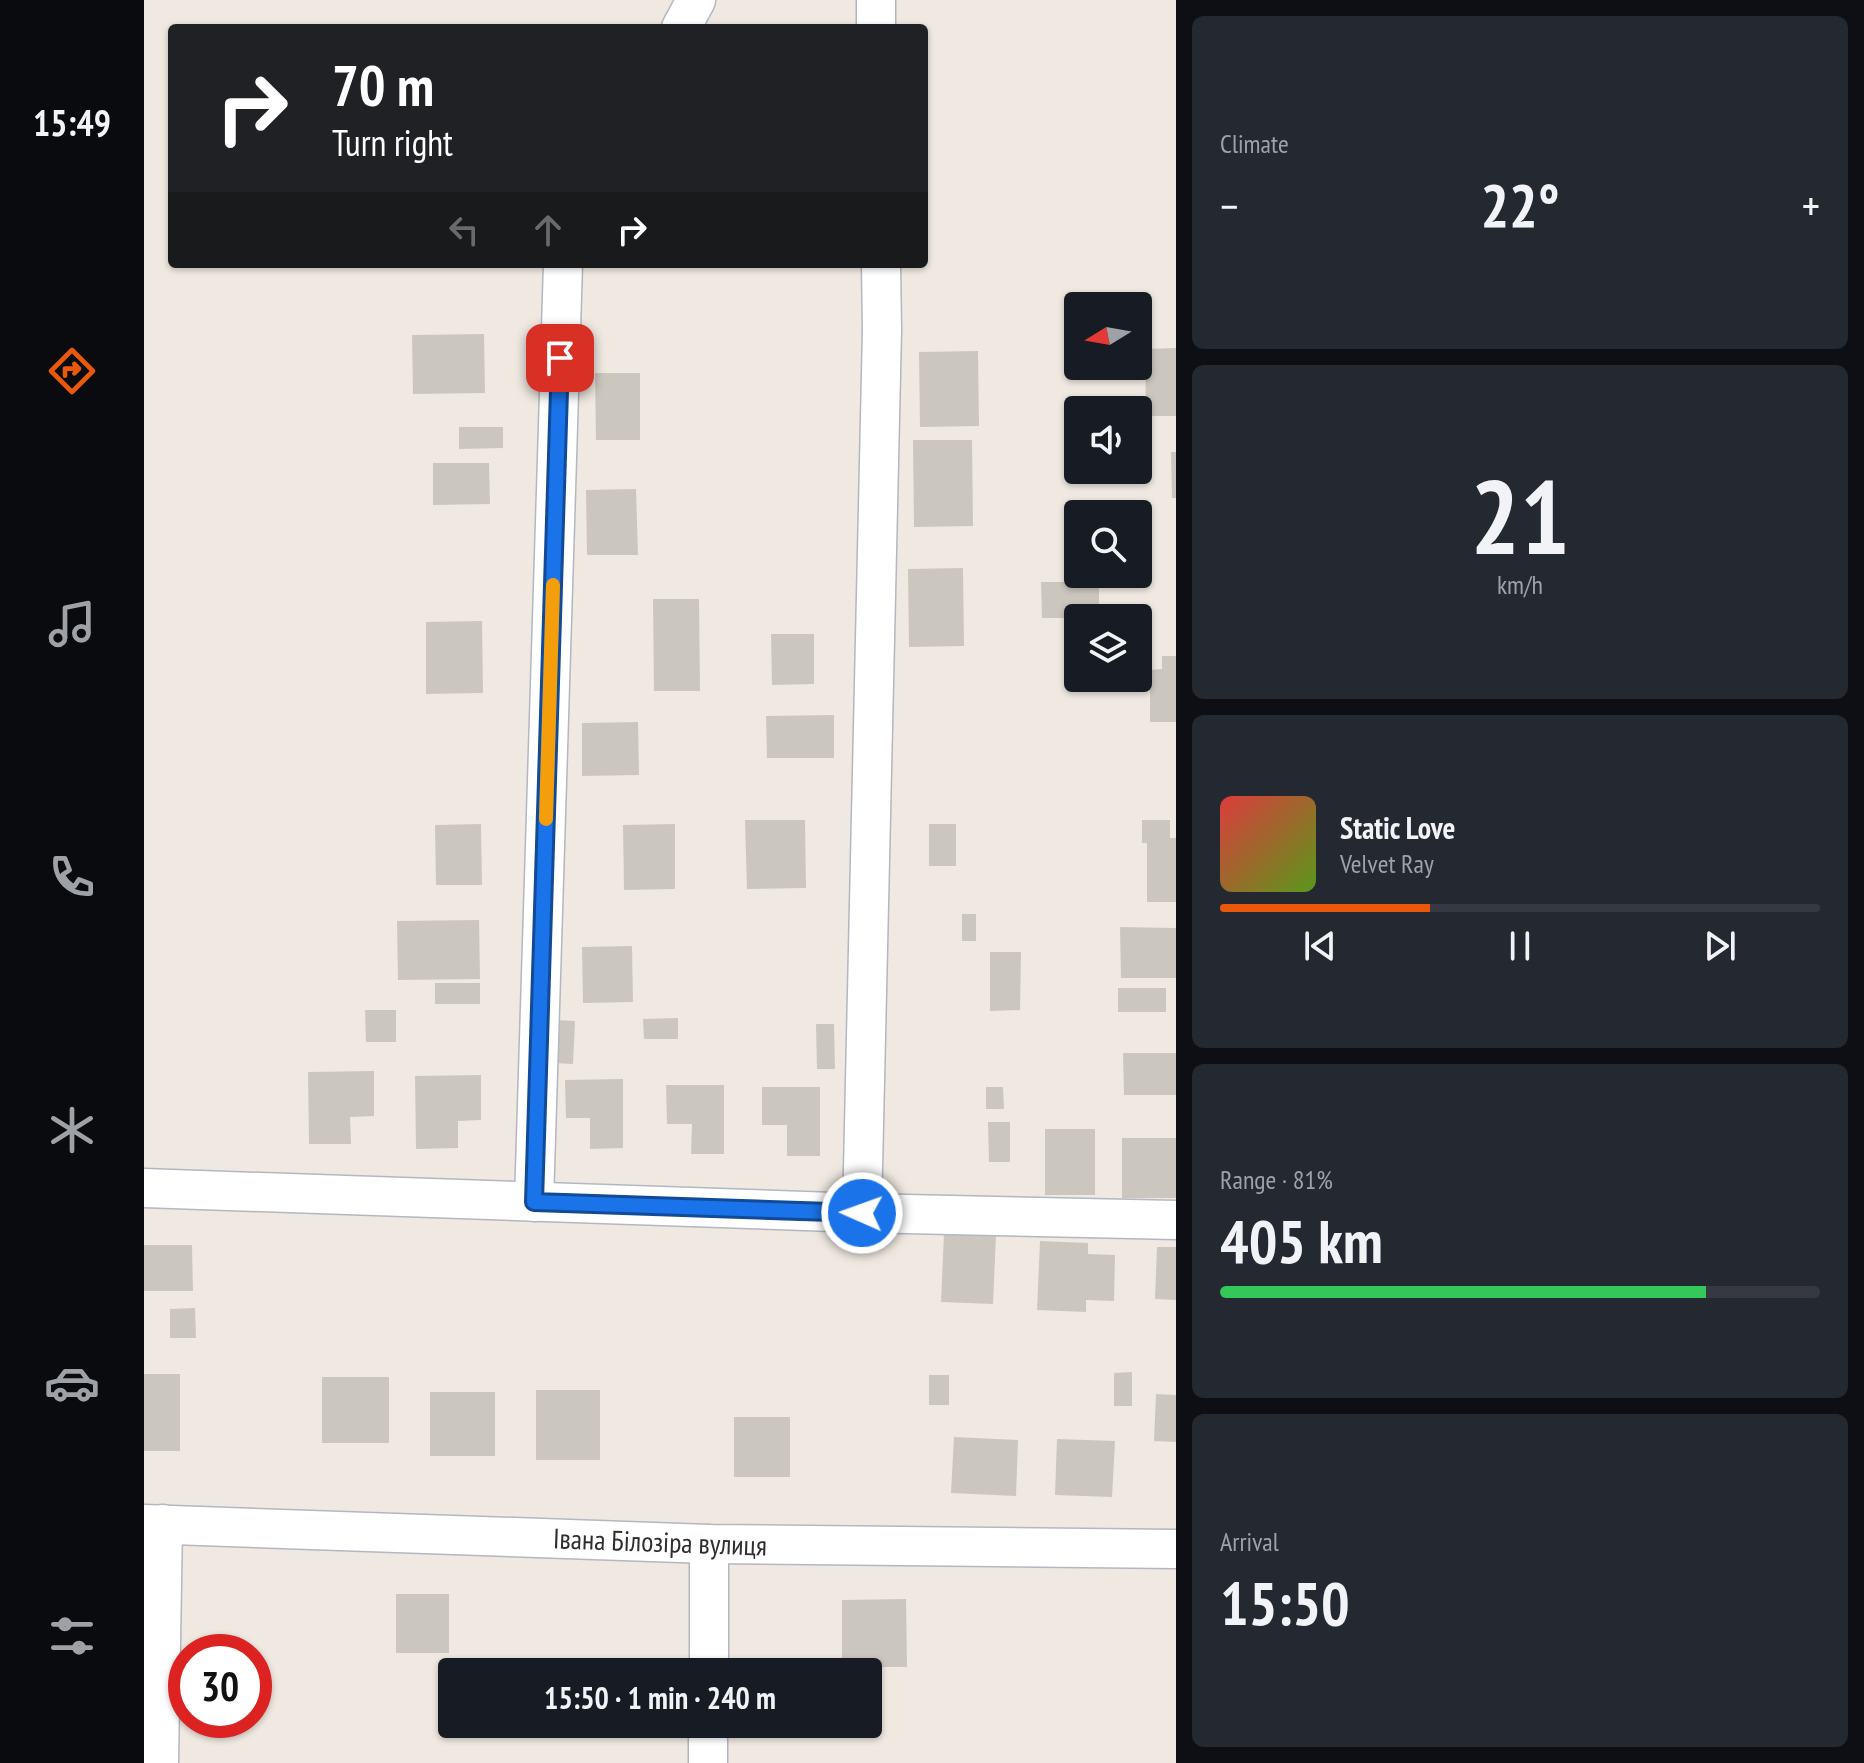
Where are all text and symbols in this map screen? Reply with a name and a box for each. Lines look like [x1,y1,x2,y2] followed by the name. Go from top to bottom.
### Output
[332,49,434,121] text: 70 m
[200,56,304,160] icon: right
[33,99,111,146] text: 15:49
[332,119,453,166] text: Turn right
[1220,127,1289,160] text: Climate
[1480,166,1560,244] text: 22°
[1220,177,1238,234] text: −
[1802,177,1820,234] text: +
[442,208,486,252] icon: left
[526,208,570,252] icon: ahead
[610,208,654,252] icon: right
[1064,292,1152,380] north arrow
[1064,292,1152,692] map controls
[526,324,594,392] pin
[538,336,582,380] icon: arrive
[44,343,100,399] icon: directions
[1064,396,1152,484] button: sound
[1470,448,1570,583] text: 21
[1064,500,1152,588] button: search
[1497,568,1543,601] text: km/h
[44,596,100,652] icon: music
[1064,604,1152,692] button: layers
[1340,808,1455,847] text: Static Love
[1340,847,1434,880] text: Velvet Ray
[44,849,100,905] icon: phone
[1298,924,1342,968] icon: previous
[1498,924,1542,968] icon: pause
[1698,924,1742,968] icon: next
[44,1102,100,1158] icon: climate
[1220,1163,1333,1196] text: Range · 81%
[820,1171,904,1255] position arrow
[1220,1202,1383,1280] text: 405 km
[44,1355,100,1411] icon: car
[552,1519,768,1564] street label: Івана Білозіра вулиця
[1220,1525,1279,1558] text: Arrival
[1220,1564,1350,1642] text: 15:50
[44,1608,100,1664] icon: filters
[168,1634,272,1738] speed limit sign: 30
[544,1678,776,1717] text: 15:50 · 1 min · 240 m

